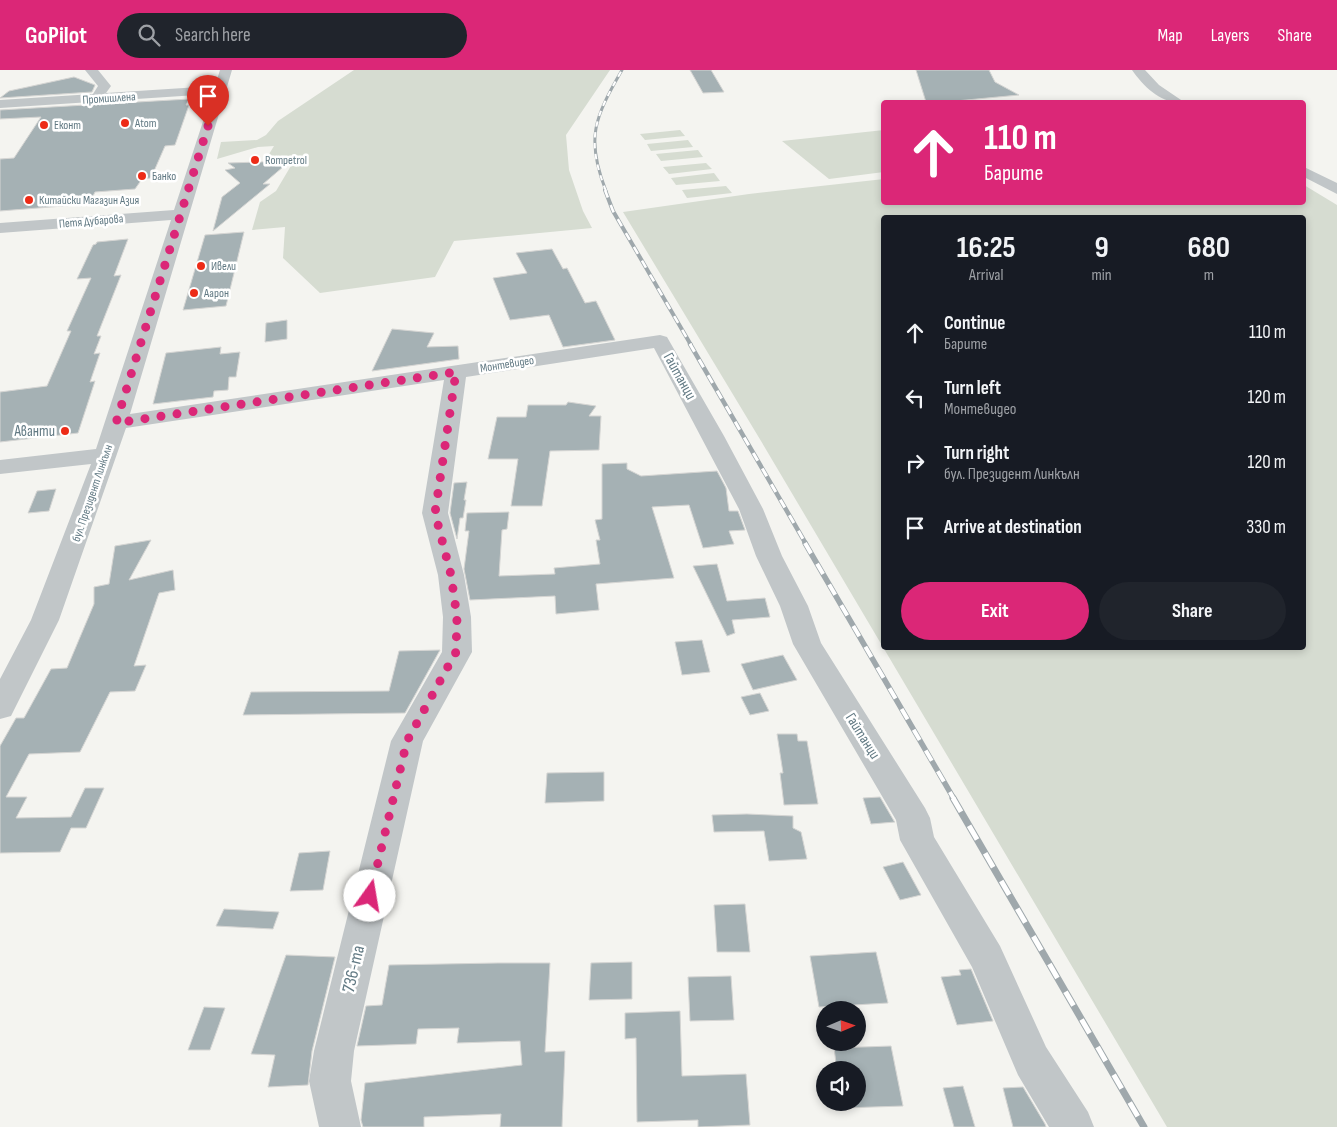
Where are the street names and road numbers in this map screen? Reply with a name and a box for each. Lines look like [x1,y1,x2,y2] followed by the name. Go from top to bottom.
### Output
[82,89,136,108] street label: Промишлена
[58,211,124,232] street label: Петя Дубарова
[659,349,700,403] street label: Гайтанци
[479,353,535,376] street label: Монтевидео
[69,443,116,544] street label: бул. Президент Линкълн
[841,710,884,763] street label: Гайтанци
[338,943,369,995] street label: 736-та

